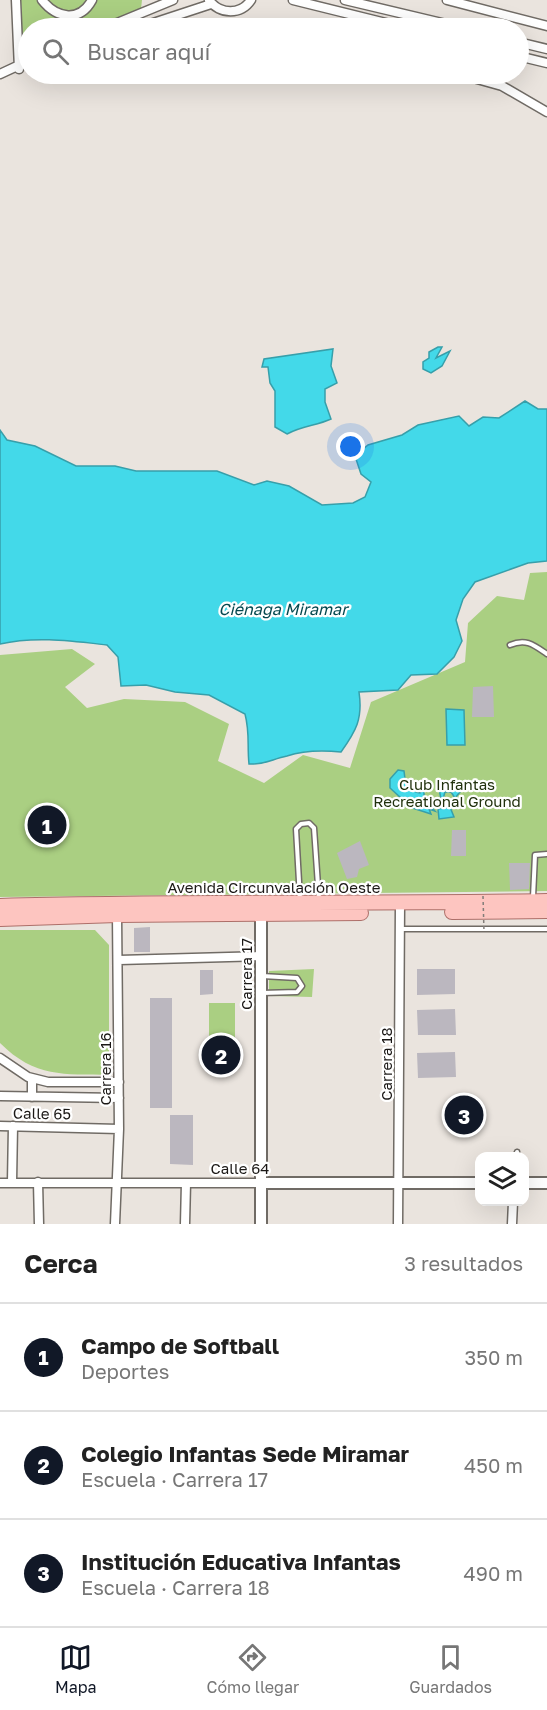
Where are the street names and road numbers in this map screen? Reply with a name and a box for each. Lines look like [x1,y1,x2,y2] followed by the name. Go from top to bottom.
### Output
[167,878,381,896] street label: Avenida Circunvalación Oeste
[237,938,255,1010] street label: Carrera 17
[377,1027,395,1101] street label: Carrera 18
[96,1032,114,1106] street label: Carrera 16
[13,1103,71,1123] street label: Calle 65
[211,1159,269,1177] street label: Calle 64

